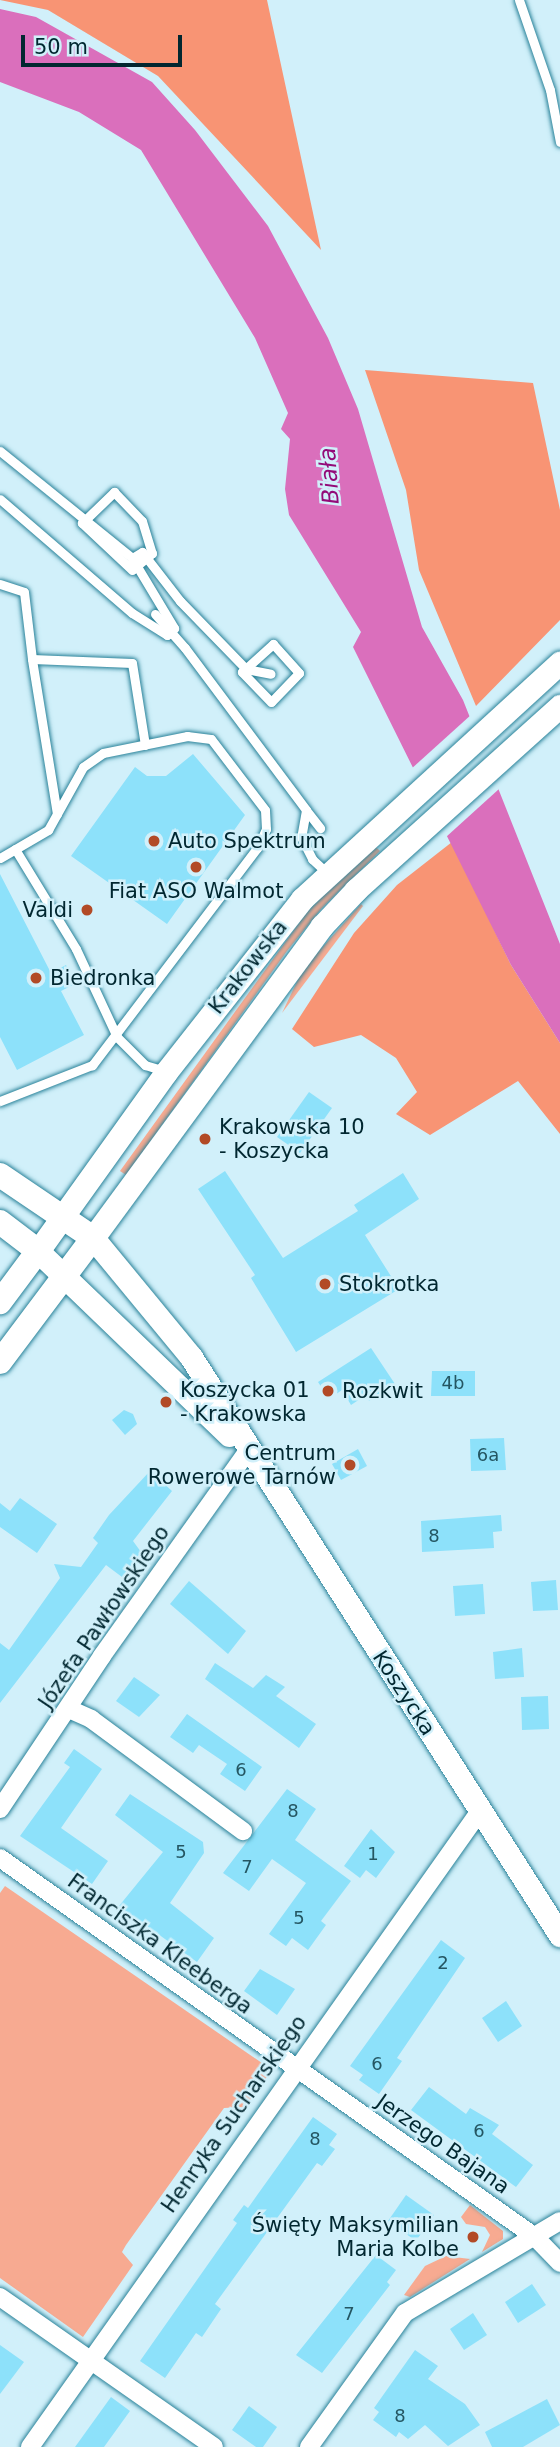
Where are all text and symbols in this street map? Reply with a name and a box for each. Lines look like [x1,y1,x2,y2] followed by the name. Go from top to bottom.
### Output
[24,21,186,65] scale bar
[34,35,88,59] text: 50 m
[313,447,345,505] water label: Biała
[168,828,326,854] place label: Auto Spektrum
[146,833,162,849] marker: Auto Spektrum
[188,859,204,875] marker: Fiat ASO Walmot
[109,878,283,904] place label: Fiat ASO Walmot
[22,897,73,923] place label: Valdi
[79,902,95,918] marker: Valdi
[203,915,293,1019] street label: Krakowska
[50,965,155,991] place label: Biedronka
[28,970,44,986] marker: Biedronka
[219,1114,365,1164] place label: Krakowska 10 - Koszycka
[197,1131,213,1147] marker: Krakowska 10 - Koszycka
[339,1271,439,1297] place label: Stokrotka
[317,1276,333,1292] marker: Stokrotka
[442,1372,464,1394] house number: 4b
[180,1377,310,1427] place label: Koszycka 01 - Krakowska
[342,1378,423,1404] place label: Rozkwit
[320,1383,336,1399] marker: Rozkwit
[158,1394,174,1410] marker: Koszycka 01 - Krakowska
[148,1440,336,1490] place label: Centrum Rowerowe Tarnów
[477,1444,499,1466] house number: 6a
[342,1457,358,1473] marker: Centrum Rowerowe Tarnów
[33,1521,175,1713] street label: Józefa Pawłowskiego
[428,1525,440,1547] house number: 8
[367,1646,441,1740] street label: Koszycka
[235,1759,247,1781] house number: 6
[287,1800,299,1822] house number: 8
[175,1841,187,1863] house number: 5
[367,1843,379,1865] house number: 1
[241,1856,253,1878] house number: 7
[63,1869,257,2019] street label: Franciszka Kleeberga
[293,1907,305,1929] house number: 5
[437,1952,449,1974] house number: 2
[156,2010,312,2218] street label: Henryka Sucharskiego
[371,2053,383,2075] house number: 6
[372,2089,514,2199] street label: Jerzego Bajana
[473,2120,485,2142] house number: 6
[309,2128,321,2150] house number: 8
[252,2212,459,2262] place label: Święty Maksymilian Maria Kolbe
[465,2229,481,2245] marker: Święty Maksymilian Maria Kolbe
[343,2303,355,2325] house number: 7
[394,2405,406,2427] house number: 8

